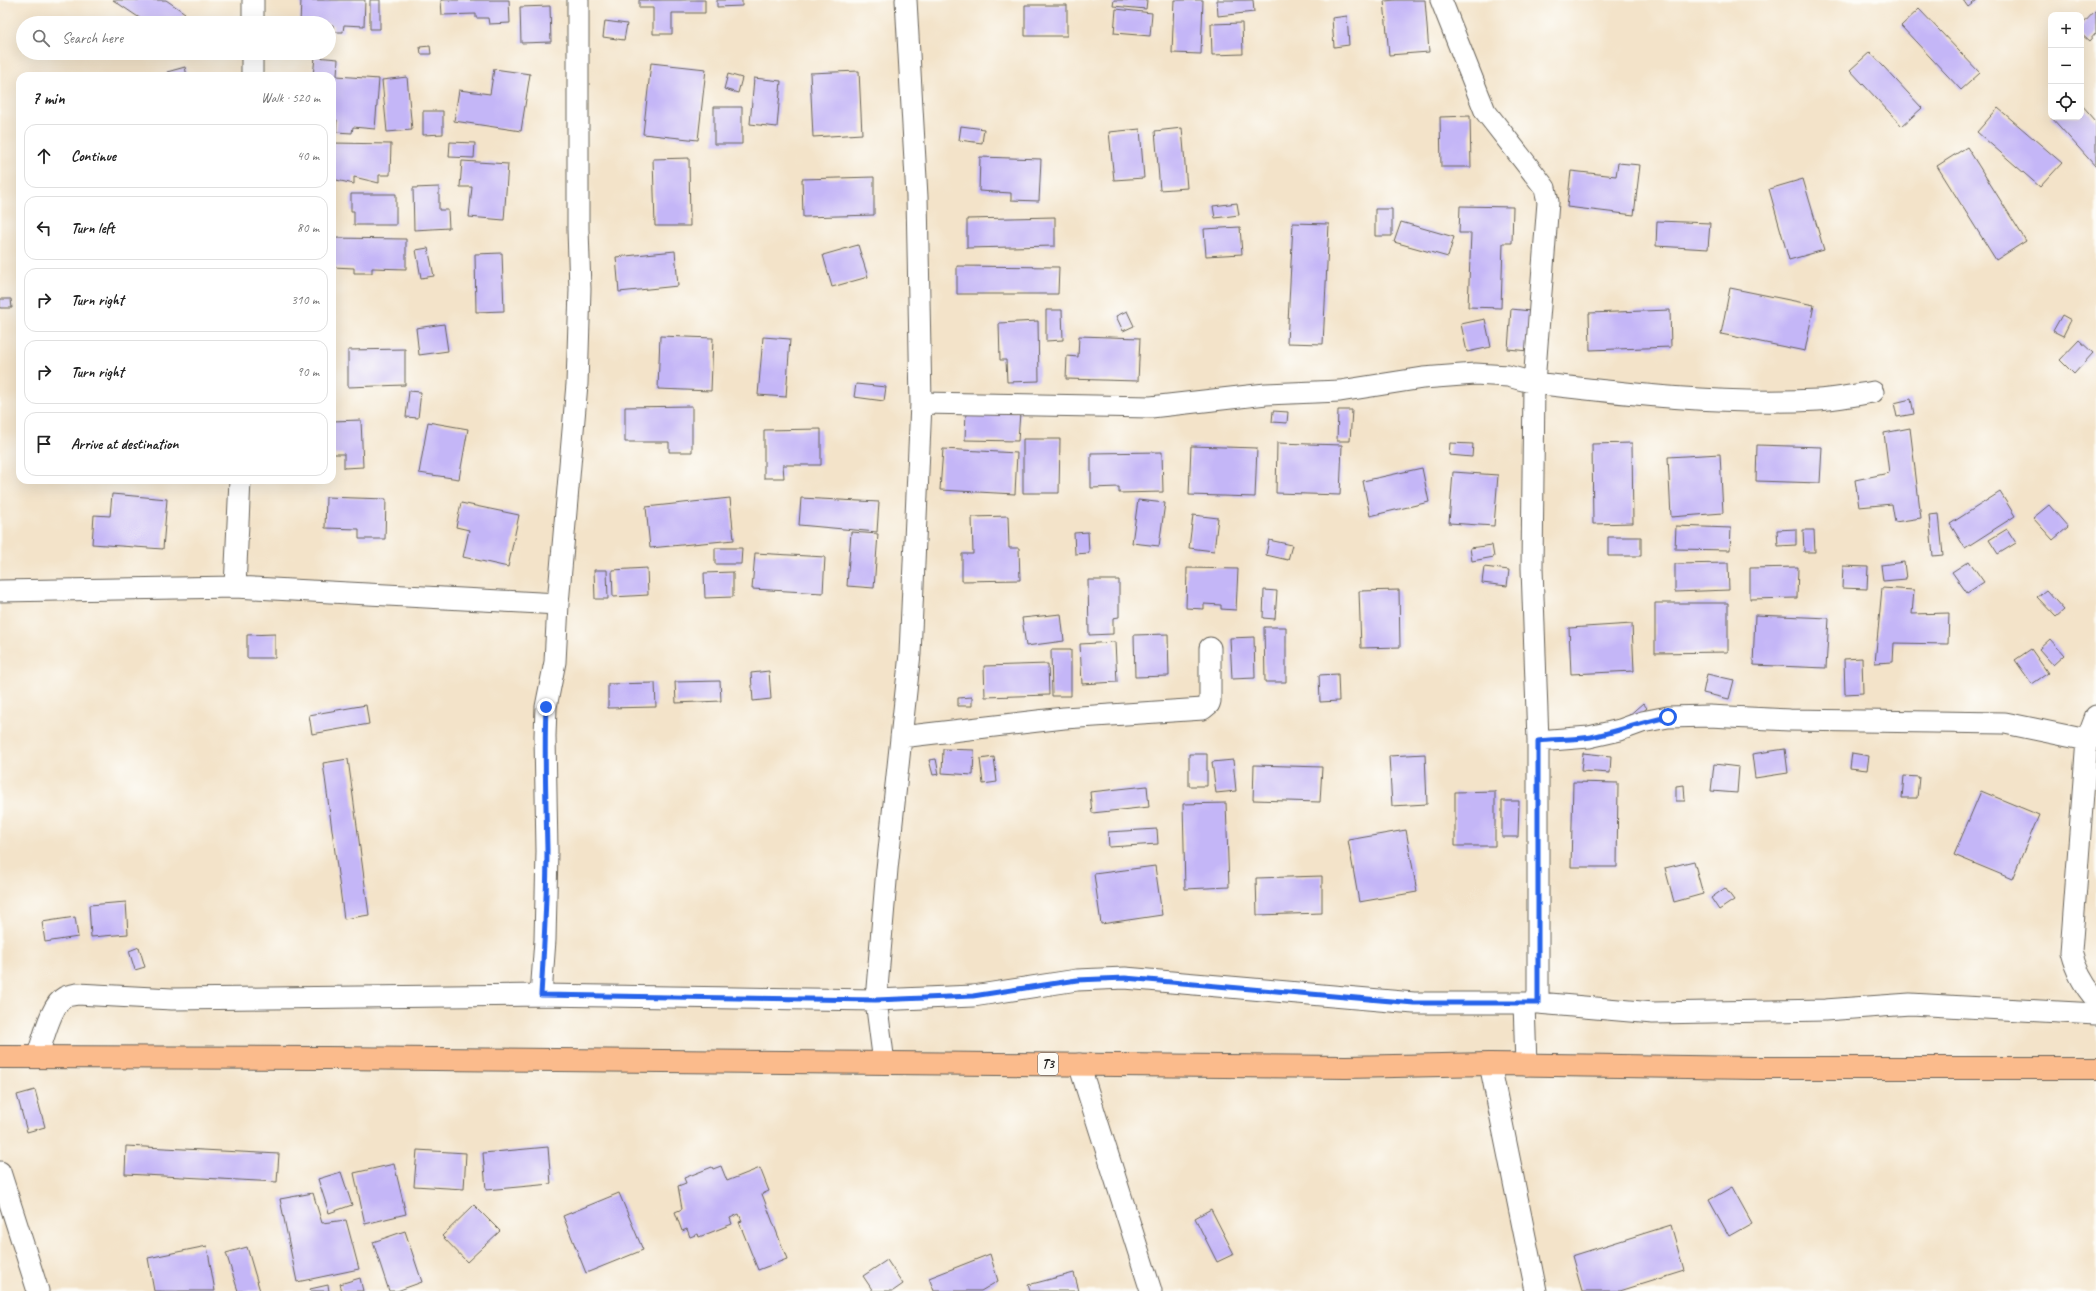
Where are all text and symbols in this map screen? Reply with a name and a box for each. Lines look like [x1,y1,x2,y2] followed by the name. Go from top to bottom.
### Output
[2048,12,2084,120] map controls
[2048,12,2084,48] button: +
[16,16,336,60] search box
[30,27,52,49] icon: search
[62,29,123,48] text: Search here
[2048,48,2084,84] button: −
[2048,84,2084,120] button: locate
[32,88,65,109] text: 7 min
[261,90,320,106] text: Walk · 520 m
[33,145,55,167] icon: ahead
[71,147,116,166] text: Continue
[297,148,319,164] text: 40 m
[33,217,55,239] icon: left
[71,219,114,238] text: Turn left
[297,220,319,236] text: 80 m
[33,289,55,311] icon: right
[71,291,124,310] text: Turn right
[291,292,319,308] text: 310 m
[33,361,55,383] icon: right
[71,363,124,382] text: Turn right
[297,364,319,380] text: 90 m
[33,433,55,455] icon: arrive
[71,435,178,454] text: Arrive at destination
[537,698,555,716] route end
[1659,708,1677,726] route start
[1038,1053,1058,1075] road number: T3

